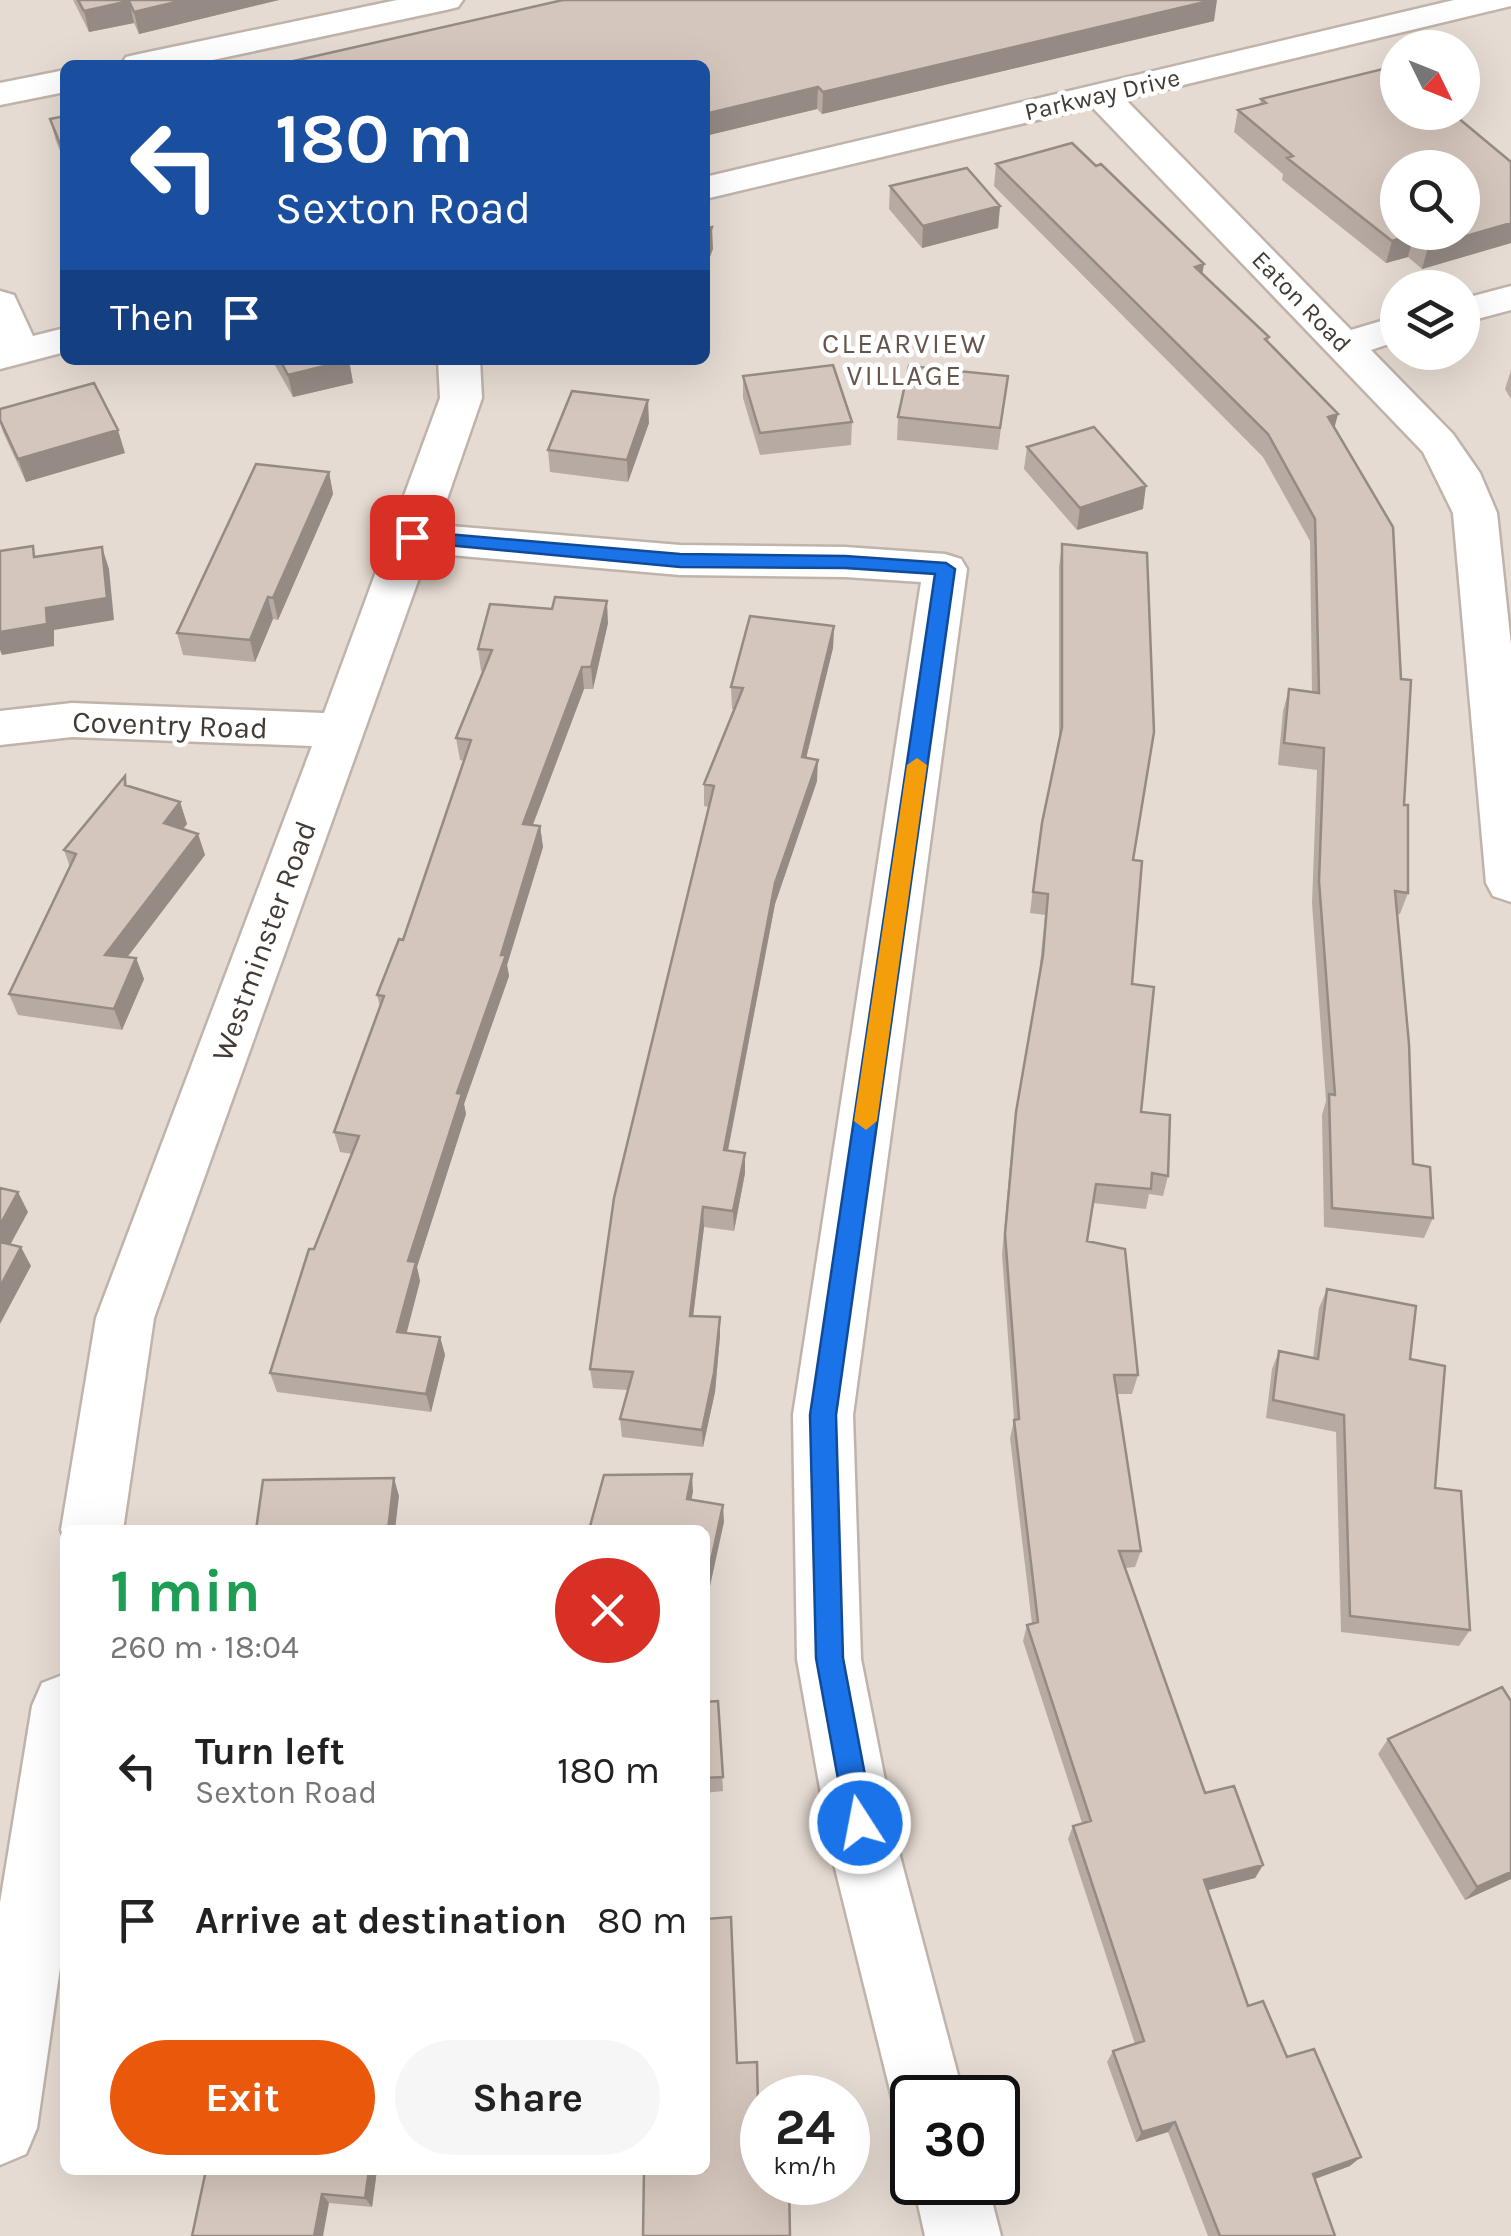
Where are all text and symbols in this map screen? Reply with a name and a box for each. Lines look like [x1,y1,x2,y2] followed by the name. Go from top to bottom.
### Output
[1380,30,1480,130] north arrow
[1380,30,1480,370] map controls
[1022,63,1183,126] street label: Parkway Drive
[275,98,474,180] text: 180 m
[110,100,240,230] icon: left
[1380,150,1480,250] button: search
[275,182,531,234] text: Sexton Road
[1246,245,1357,358] street label: Eaton Road
[1380,270,1480,370] button: layers
[214,290,269,345] icon: arrive
[110,295,194,340] text: Then
[822,327,988,392] district label: CLEARVIEW VILLAGE
[370,495,455,580] pin
[385,510,440,565] icon: arrive
[72,704,268,746] street label: Coventry Road
[204,816,324,1066] street label: Westminster Road
[110,1556,261,1626] text: 1 min
[555,1558,660,1663] button: close
[110,1629,299,1666] text: 260 m · 18:04
[195,1729,345,1774] text: Turn left
[110,1743,165,1798] icon: left
[557,1748,660,1793] text: 180 m
[808,1771,912,1875] position arrow
[195,1774,377,1811] text: Sexton Road
[110,1893,165,1948] icon: arrive
[195,1898,567,1943] text: Arrive at destination
[597,1898,687,1943] text: 80 m
[110,2040,375,2155] button: Exit
[395,2040,660,2155] button: Share
[890,2075,1020,2205] speed limit sign: 30
[775,2098,835,2157] text: 24
[773,2151,837,2180] text: km/h

